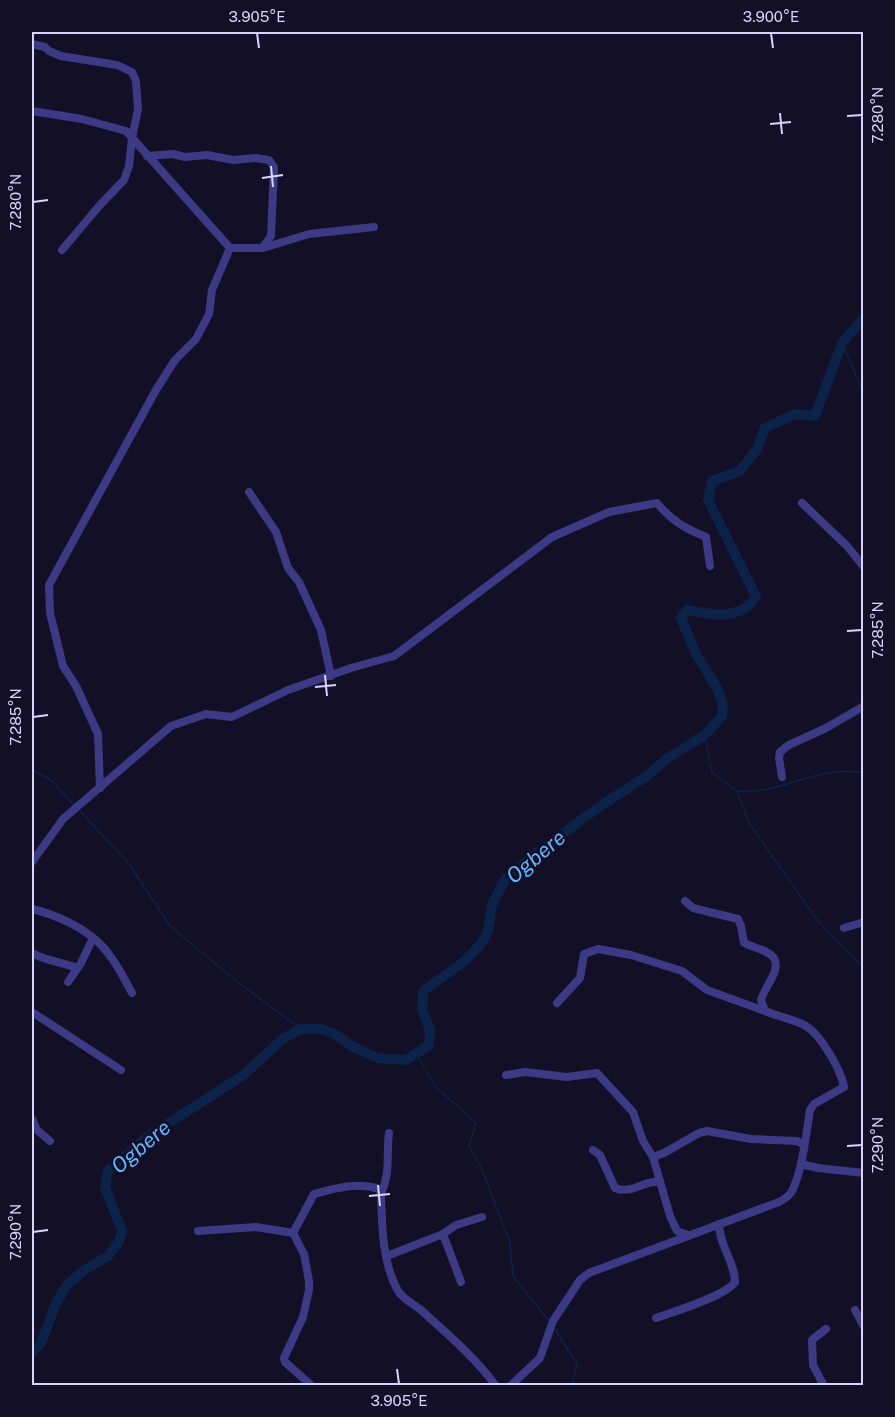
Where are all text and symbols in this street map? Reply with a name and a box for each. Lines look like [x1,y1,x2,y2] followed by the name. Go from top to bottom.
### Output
[228,8,286,25] text: 3.905°E
[743,8,799,25] text: 3.900°E
[869,87,886,143] text: 7.280°N
[7,174,24,230] text: 7.280°N
[869,601,886,659] text: 7.285°N
[7,688,24,746] text: 7.285°N
[501,825,570,889] water label: Ogbere
[106,1115,175,1179] water label: Ogbere
[869,1117,886,1173] text: 7.290°N
[7,1204,24,1260] text: 7.290°N
[370,1392,428,1409] text: 3.905°E

